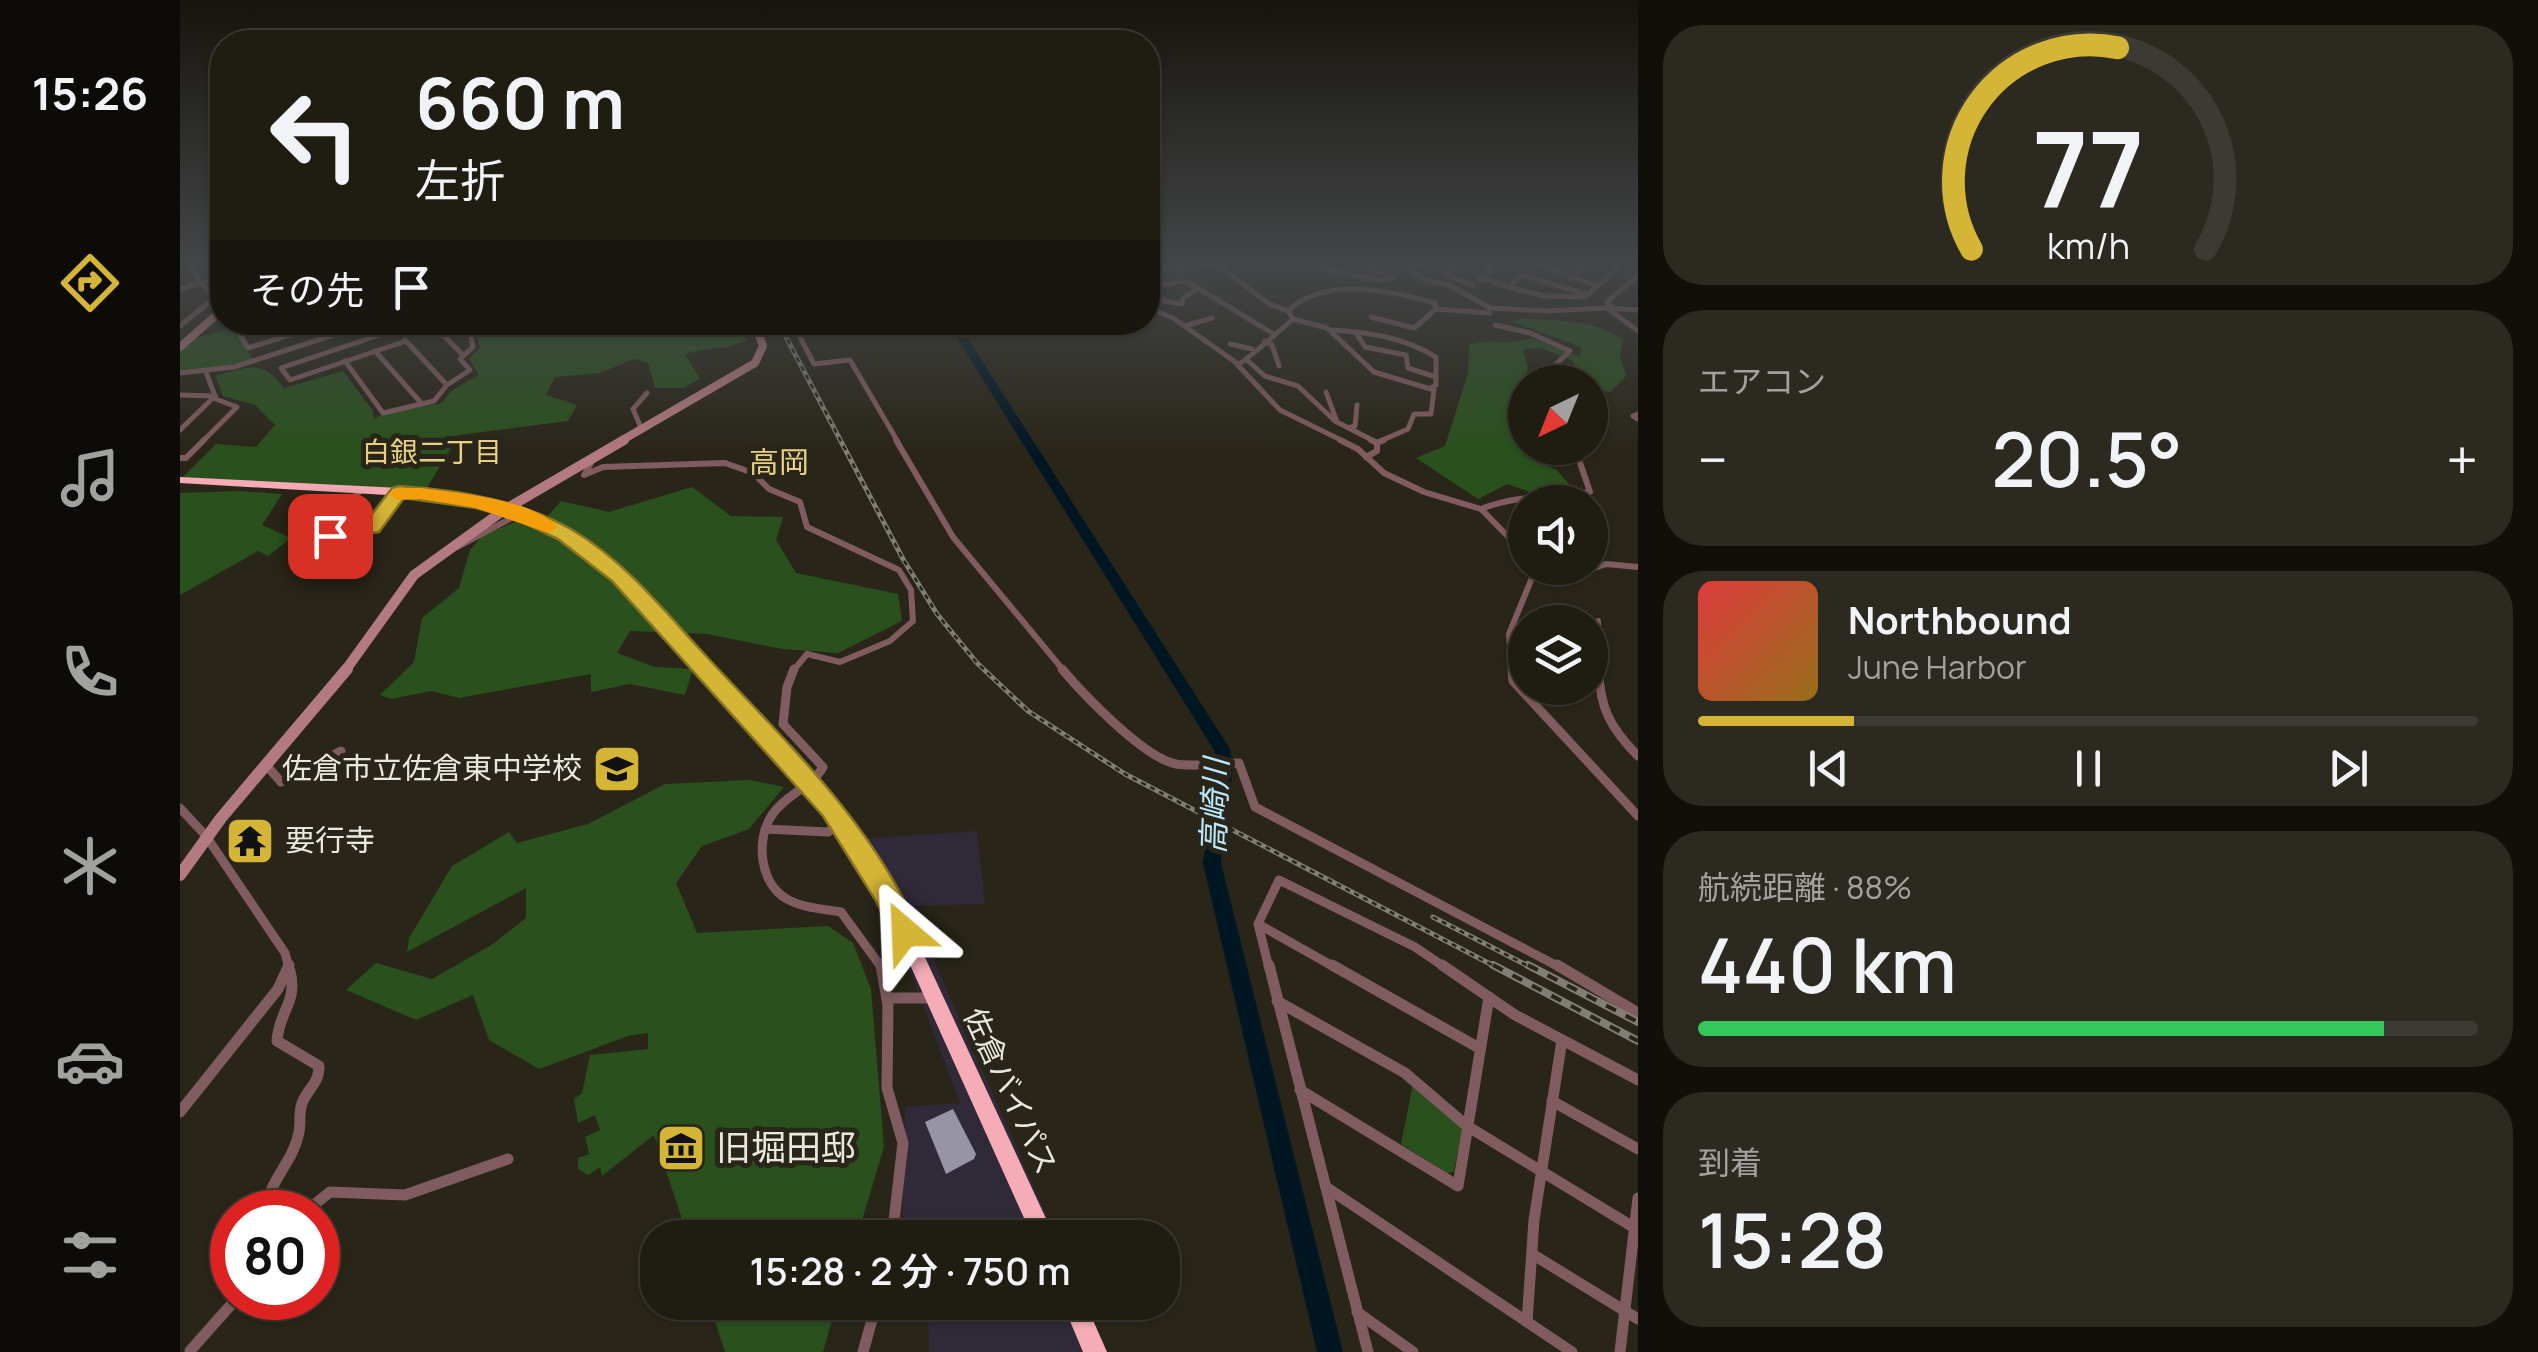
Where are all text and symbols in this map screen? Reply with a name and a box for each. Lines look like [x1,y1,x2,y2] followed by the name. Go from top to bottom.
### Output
[415,54,625,150] text: 660 m
[32,62,148,124] text: 15:26
[250,70,380,200] icon: left
[2032,96,2144,238] text: 77
[415,149,505,211] text: 左折
[2046,221,2130,270] text: km/h
[55,248,125,318] icon: directions
[384,260,439,315] icon: arrive
[250,263,364,315] text: その先
[1698,359,1826,403] text: エアコン
[1508,365,1608,465] north arrow
[1508,365,1608,705] map controls
[1991,407,2183,510] text: 20.5°
[1698,421,1728,497] text: −
[2446,421,2478,497] text: +
[362,432,502,470] district label: 白銀二丁目
[749,441,809,482] district label: 高岡
[55,443,125,513] icon: music
[1508,485,1608,585] button: sound
[288,494,373,579] pin
[303,509,358,564] icon: arrive
[1848,593,2072,645] text: Northbound
[1508,605,1608,705] button: layers
[55,637,125,707] icon: phone
[1848,645,2026,689] text: June Harbor
[1801,741,1856,796] icon: previous
[2061,741,2116,796] icon: pause
[2321,741,2376,796] icon: next
[591,743,643,795] school or university icon: 佐倉市立佐倉東中学校
[282,747,582,788] place label: 佐倉市立佐倉東中学校
[1190,754,1238,855] water label: 高崎川
[224,815,276,867] temple icon: 要行寺
[285,819,375,860] place label: 要行寺
[55,831,125,901] icon: climate
[1698,865,1912,909] text: 航続距離 · 88%
[853,880,957,984] position arrow
[1698,913,1957,1016] text: 440 km
[955,1000,1068,1180] street label: 佐倉バイパス
[55,1026,125,1096] icon: car
[655,1122,707,1174] museum icon: 旧堀田邸
[716,1123,856,1171] place label: 旧堀田邸
[1698,1140,1762,1184] text: 到着
[1698,1188,1887,1291] text: 15:28
[210,1190,340,1320] speed limit sign: 80
[55,1220,125,1290] icon: filters
[750,1244,1070,1296] text: 15:28 · 2 分 · 750 m

